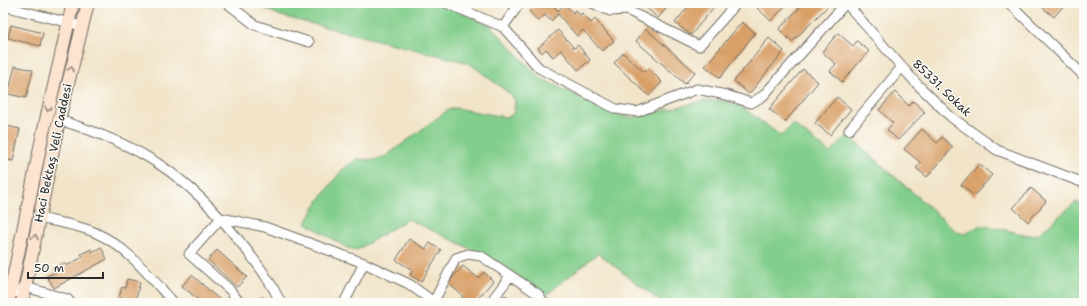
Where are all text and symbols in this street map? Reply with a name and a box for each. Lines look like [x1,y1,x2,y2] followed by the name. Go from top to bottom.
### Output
[909,56,975,120] street label: 85331. Sokak
[67,66,75,72] one-way arrow
[30,82,76,224] street label: Haci Bektaş Veli Caddesi
[45,106,53,112] one-way arrow
[30,234,38,240] one-way arrow
[28,254,103,280] scale bar
[34,260,64,276] text: 50 m

